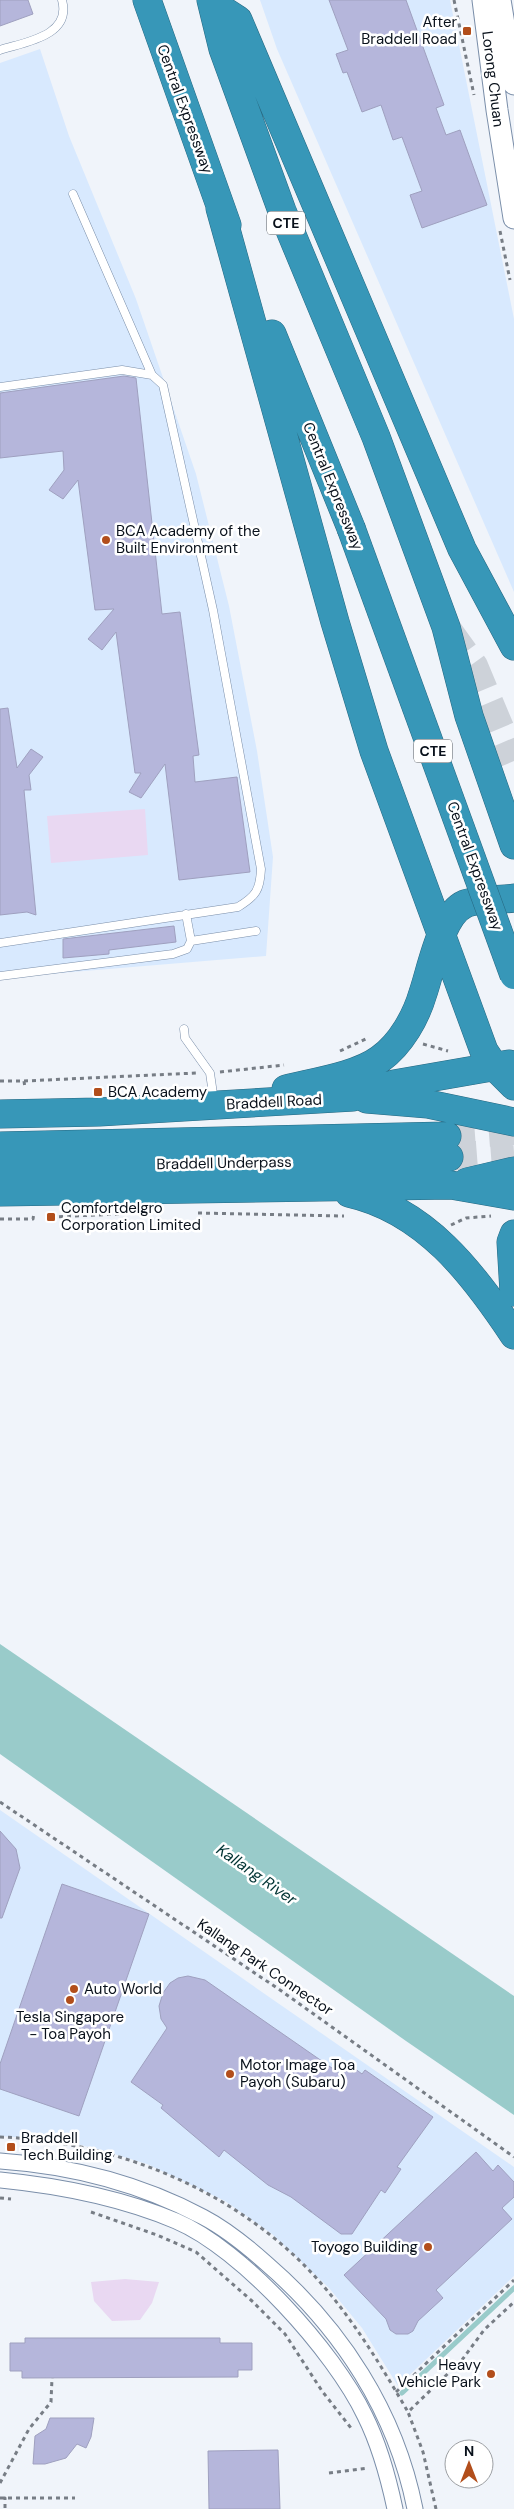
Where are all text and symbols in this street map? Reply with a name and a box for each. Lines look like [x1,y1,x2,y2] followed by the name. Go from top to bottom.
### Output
[361,12,457,49] place label: After Braddell Road
[461,25,473,37] marker: After Braddell Road
[477,30,509,128] street label: Lorong Chuan
[152,42,218,177] street label: Central Expressway
[267,212,305,234] road number: CTE
[298,419,368,553] street label: Central Expressway
[116,521,260,558] place label: BCA Academy of the Built Environment
[100,534,112,546] marker: BCA Academy of the Built Environment
[414,739,452,762] road number: CTE
[442,799,508,934] street label: Central Expressway
[108,1082,208,1102] place label: BCA Academy
[92,1086,104,1098] marker: BCA Academy
[226,1090,322,1114] street label: Braddell Road
[156,1152,292,1174] street label: Braddell Underpass
[61,1198,201,1235] place label: Comfortdelgro Corporation Limited
[45,1211,57,1223] marker: Comfortdelgro Corporation Limited
[212,1839,302,1910] water label: Kallang River
[193,1914,337,2020] street label: Kallang Park Connector
[84,1979,162,1999] place label: Auto World
[68,1983,80,1995] marker: Auto World
[64,1994,76,2006] marker: Tesla Singapore - Toa Payoh
[16,2007,124,2044] place label: Tesla Singapore - Toa Payoh
[240,2055,355,2092] place label: Motor Image Toa Payoh (Subaru)
[224,2068,236,2080] marker: Motor Image Toa Payoh (Subaru)
[21,2128,112,2165] place label: Braddell Tech Building
[5,2141,17,2153] marker: Braddell Tech Building
[311,2237,418,2257] place label: Toyogo Building
[422,2241,434,2253] marker: Toyogo Building
[397,2355,482,2392] place label: Heavy Vehicle Park
[485,2368,497,2380] marker: Heavy Vehicle Park
[444,2439,494,2489] north arrow
[464,2442,474,2460] text: N

